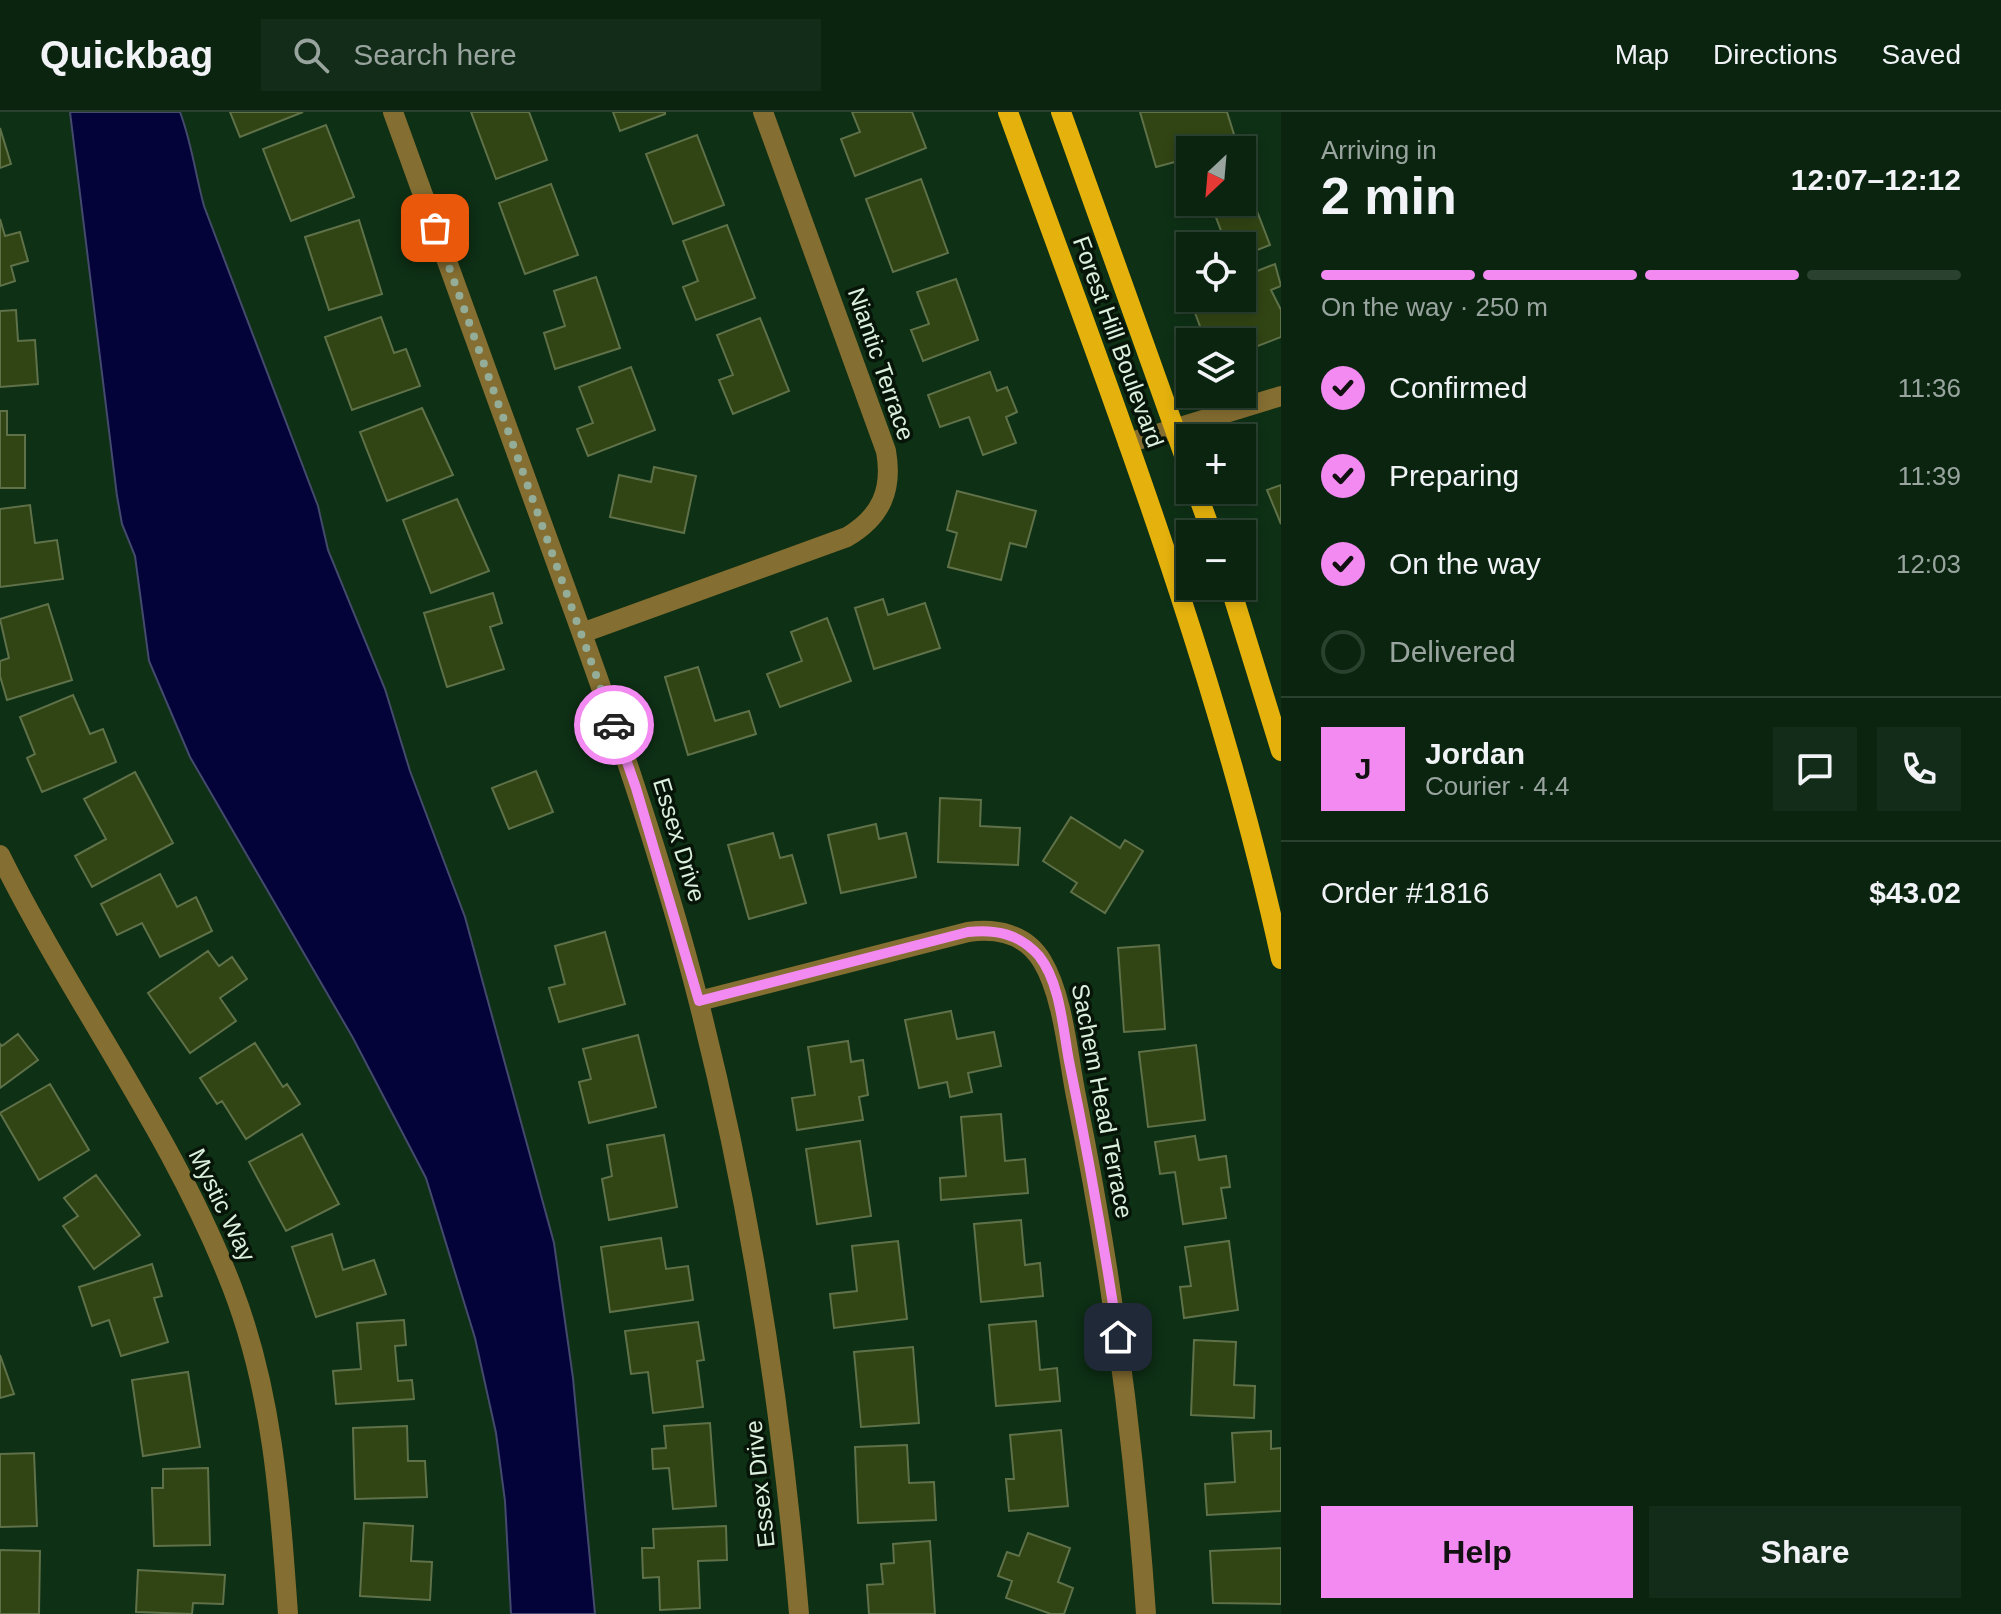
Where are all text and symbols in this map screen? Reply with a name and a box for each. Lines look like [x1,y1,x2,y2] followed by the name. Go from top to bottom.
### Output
[261,19,821,91] search box
[289,33,333,77] icon: search
[40,34,213,76] text: Quickbag
[353,38,517,71] text: Search here
[1615,39,1669,70] text: Map
[1713,39,1838,70] text: Directions
[1882,39,1961,70] text: Saved
[1321,135,1437,165] text: Arriving in
[1176,136,1256,216] north arrow
[1176,136,1256,600] map controls
[1791,163,1961,196] text: 12:07–12:12
[1321,167,1457,225] text: 2 min
[401,194,469,262] pin
[413,206,457,250] icon: bag
[1176,232,1256,312] button: locate
[1068,233,1169,451] street label: Forest Hill Boulevard
[843,284,920,444] street label: Niantic Terrace
[1321,292,1548,322] text: On the way · 250 m
[1176,328,1256,408] button: layers
[1321,366,1365,410] icon: check
[1389,371,1527,404] text: Confirmed
[1898,373,1961,403] text: 11:36
[1176,424,1256,504] button: +
[1321,454,1365,498] icon: check
[1389,459,1519,492] text: Preparing
[1898,461,1961,491] text: 11:39
[1176,520,1256,600] button: −
[1321,542,1365,586] icon: check
[1389,547,1541,580] text: On the way
[1896,549,1961,579] text: 12:03
[1389,635,1516,668] text: Delivered
[574,685,654,765] courier
[592,703,636,747] icon: car
[1773,727,1857,811] button: chat
[1877,727,1961,811] button: phone
[1425,737,1525,770] text: Jordan
[1355,752,1371,785] text: J
[1425,771,1570,801] text: Courier · 4.4
[648,775,711,905] street label: Essex Drive
[1321,876,1489,909] text: Order #1816
[1869,876,1961,909] text: $43.02
[1066,981,1138,1220] street label: Sachem Head Terrace
[184,1144,261,1265] street label: Mystic Way
[1084,1303,1152,1371] pin
[1096,1315,1140,1359] icon: home
[739,1419,780,1549] street label: Essex Drive
[1321,1506,1633,1598] button: Help
[1649,1506,1961,1598] button: Share

